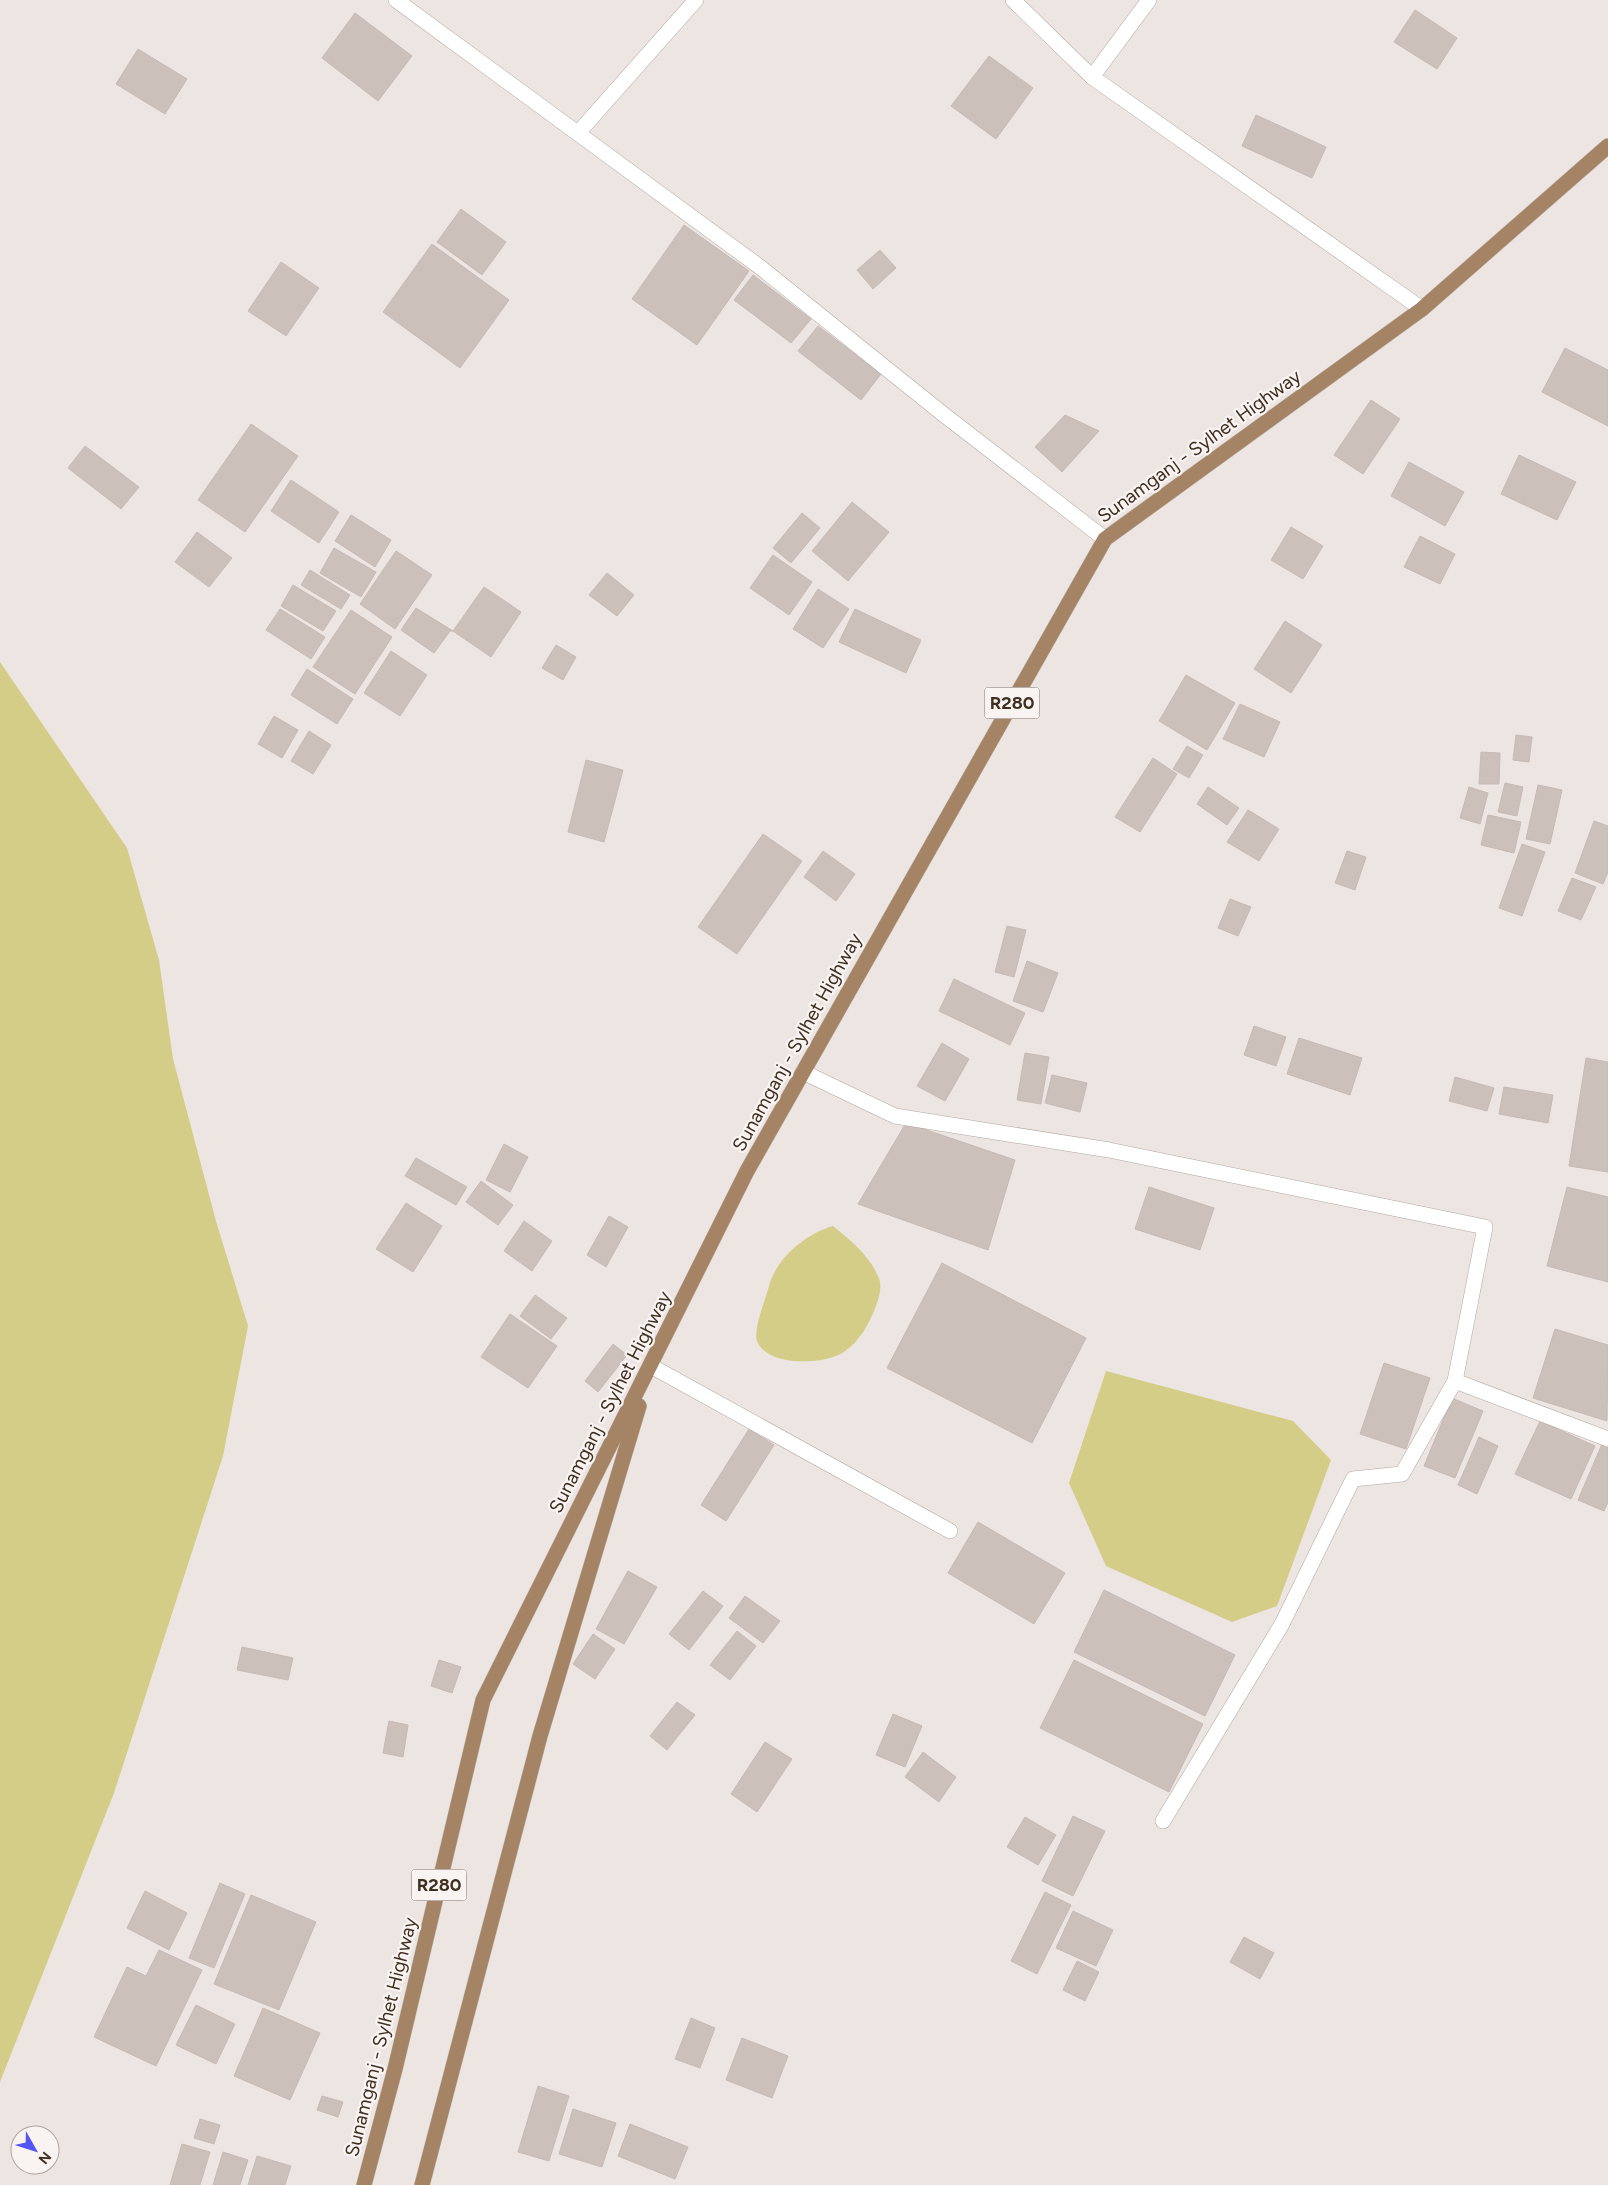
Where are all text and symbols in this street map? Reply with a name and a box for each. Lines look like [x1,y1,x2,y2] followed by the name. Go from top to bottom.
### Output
[1093,364,1305,528] street label: Sunamganj - Sylhet Highway
[984,688,1040,718] road number: R280
[727,929,867,1155] street label: Sunamganj - Sylhet Highway
[544,1287,676,1517] street label: Sunamganj - Sylhet Highway
[412,1870,466,1900] road number: R280
[340,1915,422,2159] street label: Sunamganj - Sylhet Highway
[10,2125,60,2175] north arrow
[35,2148,55,2167] text: N

